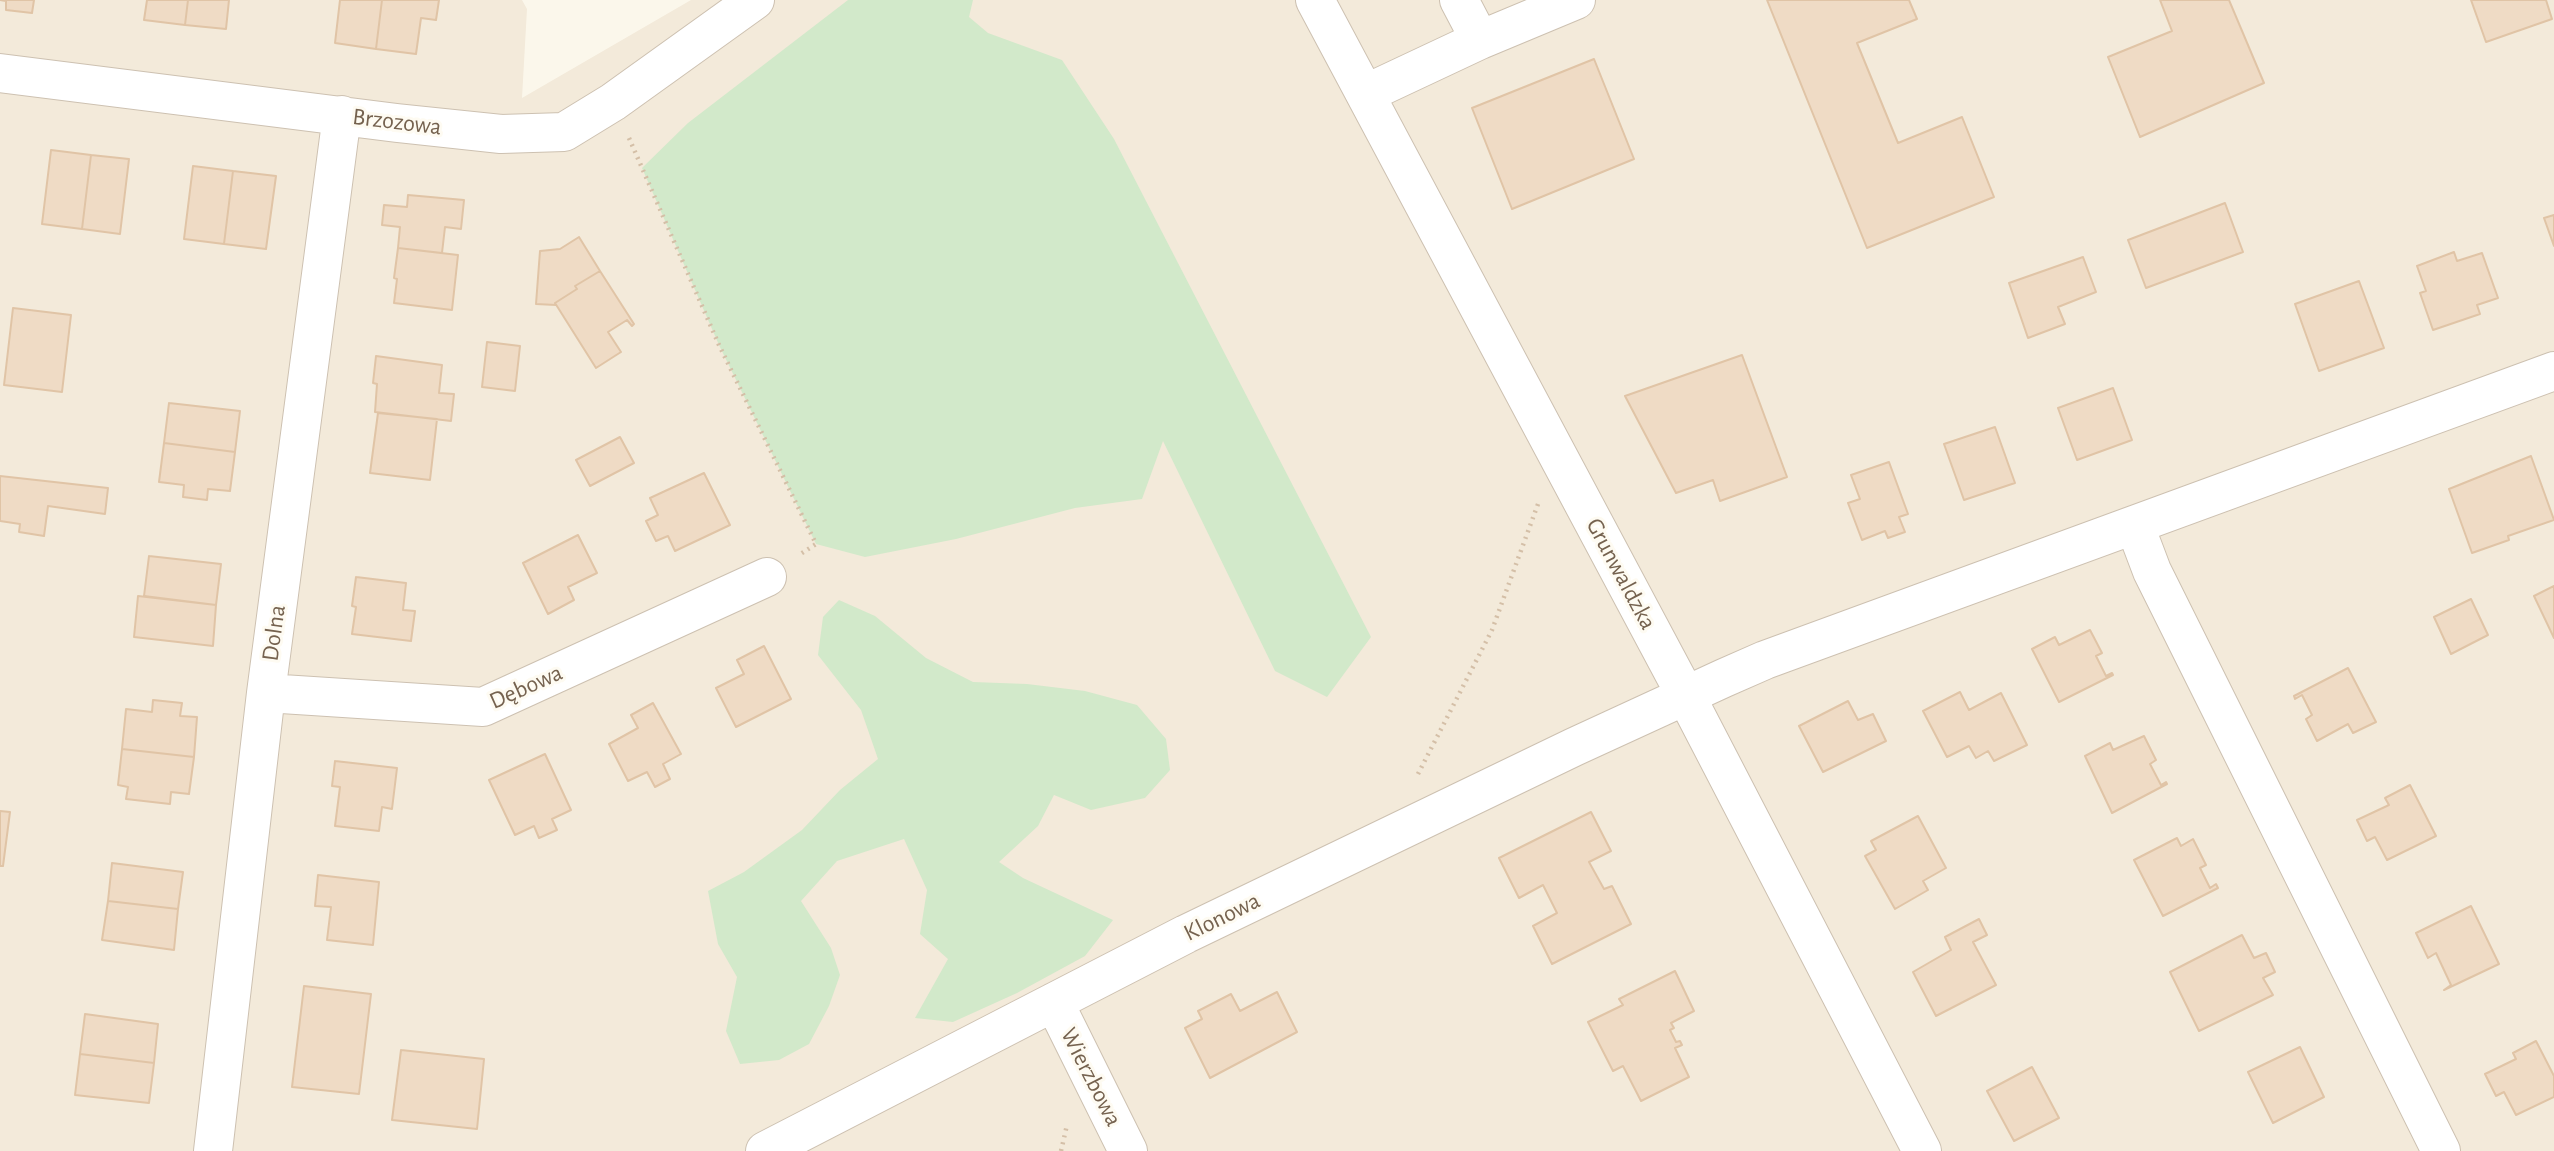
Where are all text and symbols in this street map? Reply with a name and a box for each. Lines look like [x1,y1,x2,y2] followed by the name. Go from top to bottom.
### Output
[351,102,443,142] street label: Brzozowa
[1580,513,1662,635] street label: Grunwaldzka
[256,603,292,663] street label: Dolna
[485,658,567,716] street label: Dębowa
[1179,886,1265,948] street label: Klonowa
[1054,1023,1128,1131] street label: Wierzbowa

